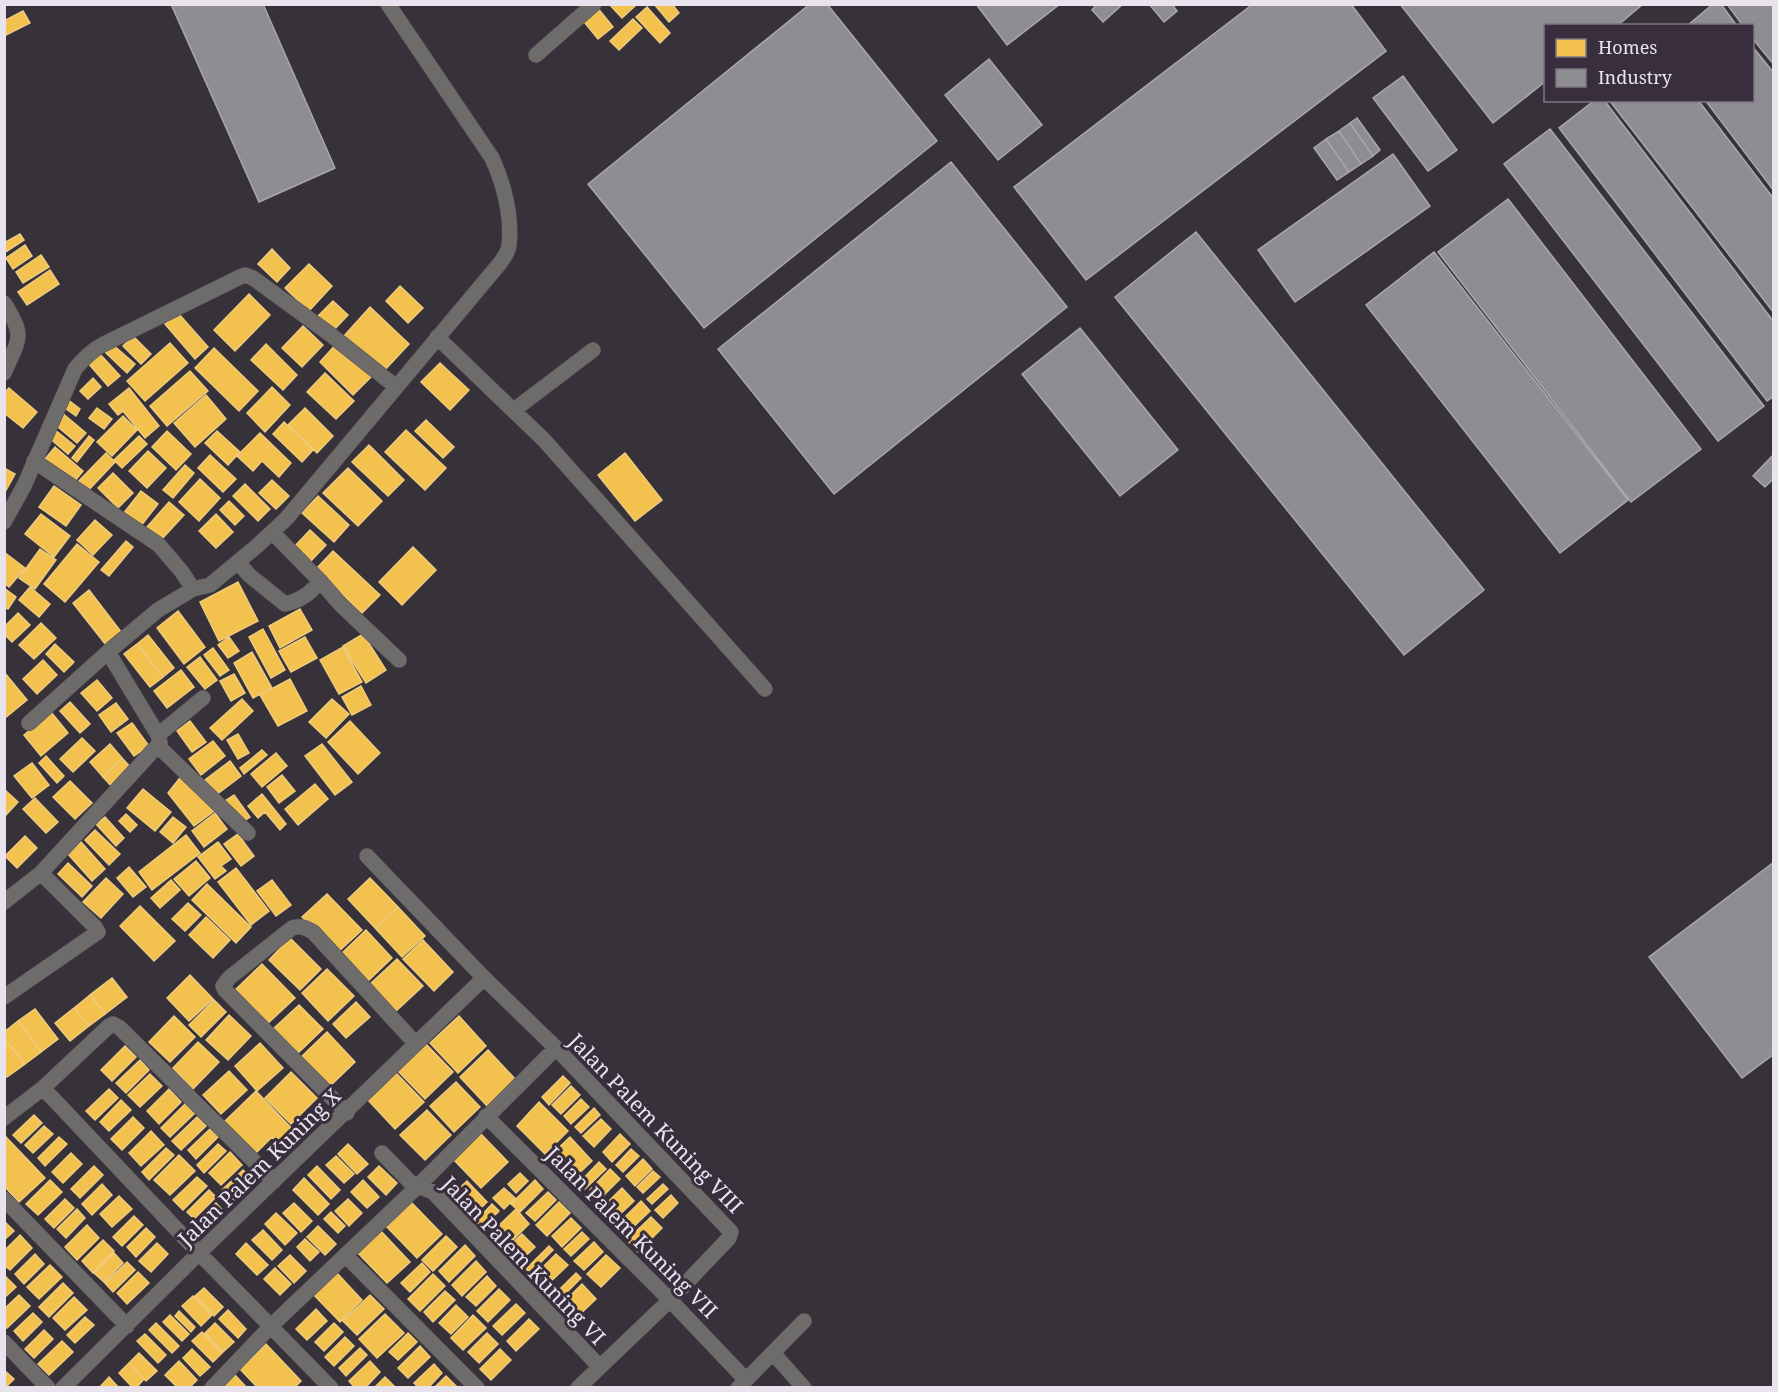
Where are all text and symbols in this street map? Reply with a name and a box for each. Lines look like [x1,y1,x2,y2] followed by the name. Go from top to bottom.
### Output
[1544,24,1754,102] legend
[1598,35,1657,59] text: Homes
[1598,65,1673,89] text: Industry
[562,1026,749,1219] street label: Jalan Palem Kuning VIII
[171,1082,347,1253] street label: Jalan Palem Kuning X
[539,1139,724,1324] street label: Jalan Palem Kuning VII
[435,1169,612,1350] street label: Jalan Palem Kuning VI

